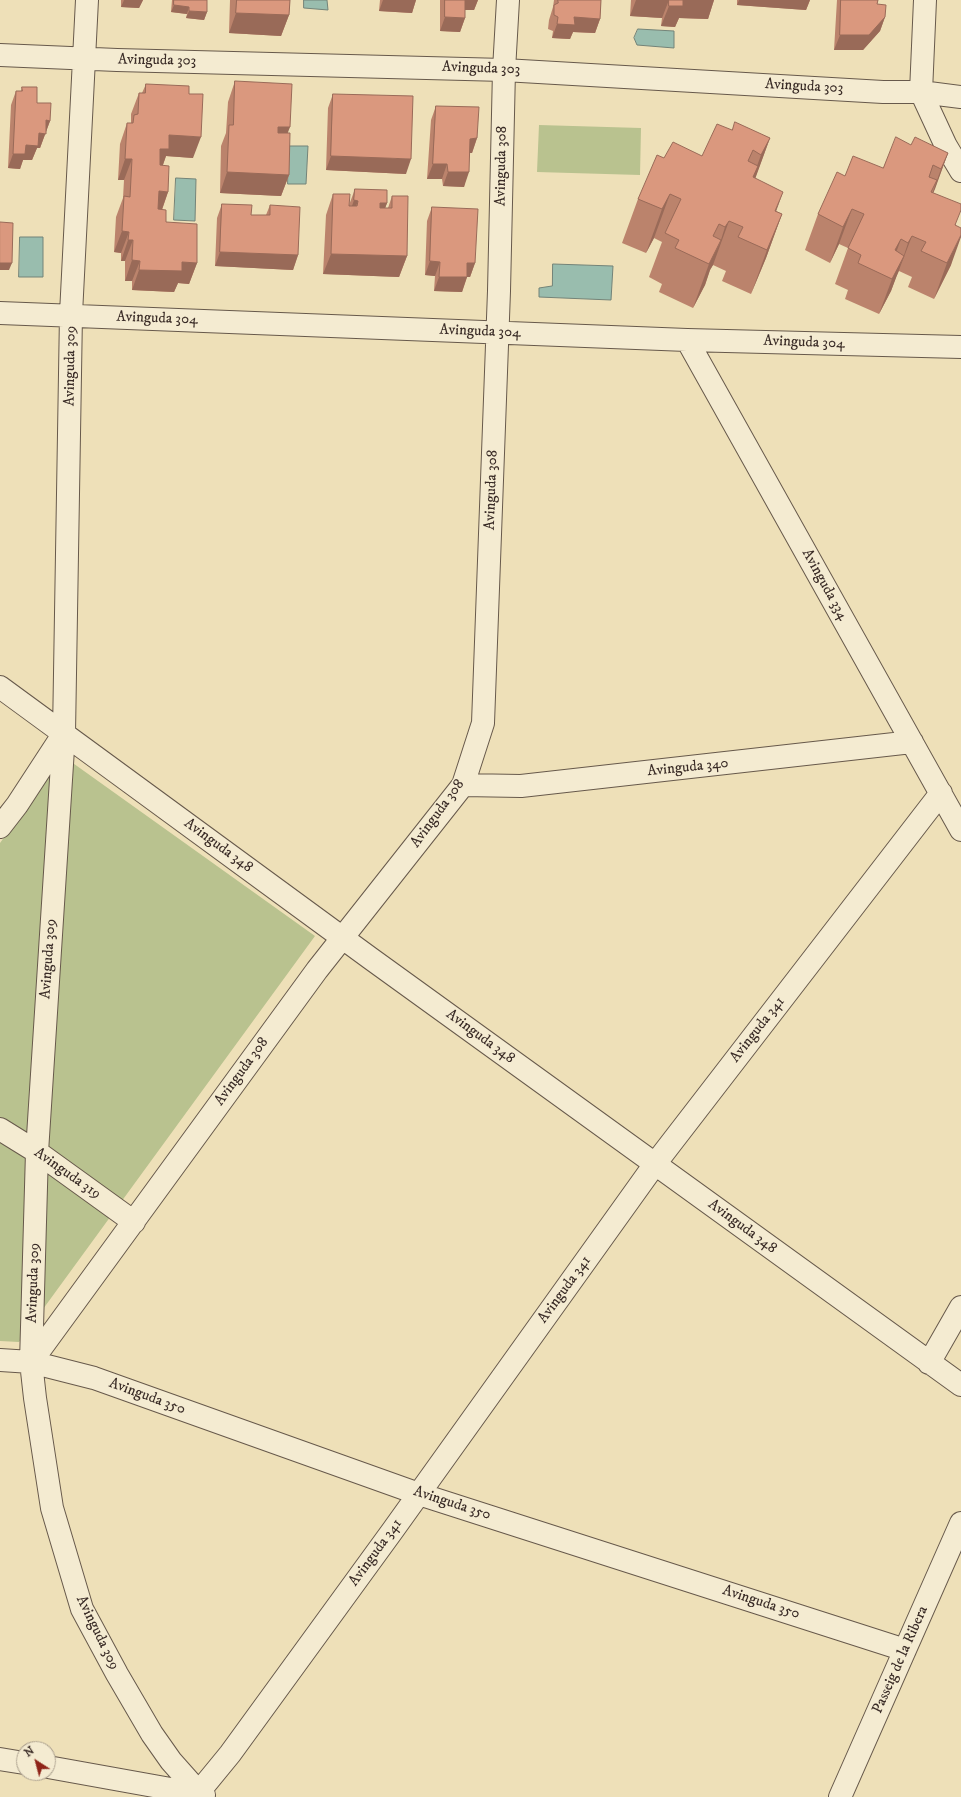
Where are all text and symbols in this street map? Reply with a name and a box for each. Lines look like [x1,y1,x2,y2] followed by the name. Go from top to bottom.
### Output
[118,51,196,71] street label: Avinguda 303
[441,59,521,79] street label: Avinguda 303
[764,76,844,98] street label: Avinguda 303
[492,126,512,206] street label: Avinguda 308
[116,309,198,329] street label: Avinguda 304
[439,322,521,342] street label: Avinguda 304
[61,326,81,406] street label: Avinguda 309
[763,333,845,353] street label: Avinguda 304
[482,450,502,530] street label: Avinguda 308
[797,546,851,624] street label: Avinguda 334
[647,755,729,781] street label: Avinguda 340
[407,776,469,852] street label: Avinguda 308
[180,815,256,877] street label: Avinguda 348
[37,918,61,1000] street label: Avinguda 309
[727,993,789,1067] street label: Avinguda 341
[442,1006,518,1068] street label: Avinguda 348
[211,1034,273,1110] street label: Avinguda 308
[30,1144,104,1204] street label: Avinguda 319
[704,1196,780,1258] street label: Avinguda 348
[24,1243,44,1323] street label: Avinguda 309
[535,1253,595,1327] street label: Avinguda 341
[106,1375,188,1419] street label: Avinguda 350
[411,1483,493,1525] street label: Avinguda 350
[346,1516,406,1590] street label: Avinguda 341
[720,1582,802,1624] street label: Avinguda 350
[71,1593,123,1673] street label: Avinguda 309
[869,1603,933,1717] street label: Passeig de la Ribera
[16,1741,56,1781] north arrow
[22,1744,37,1760] text: N

